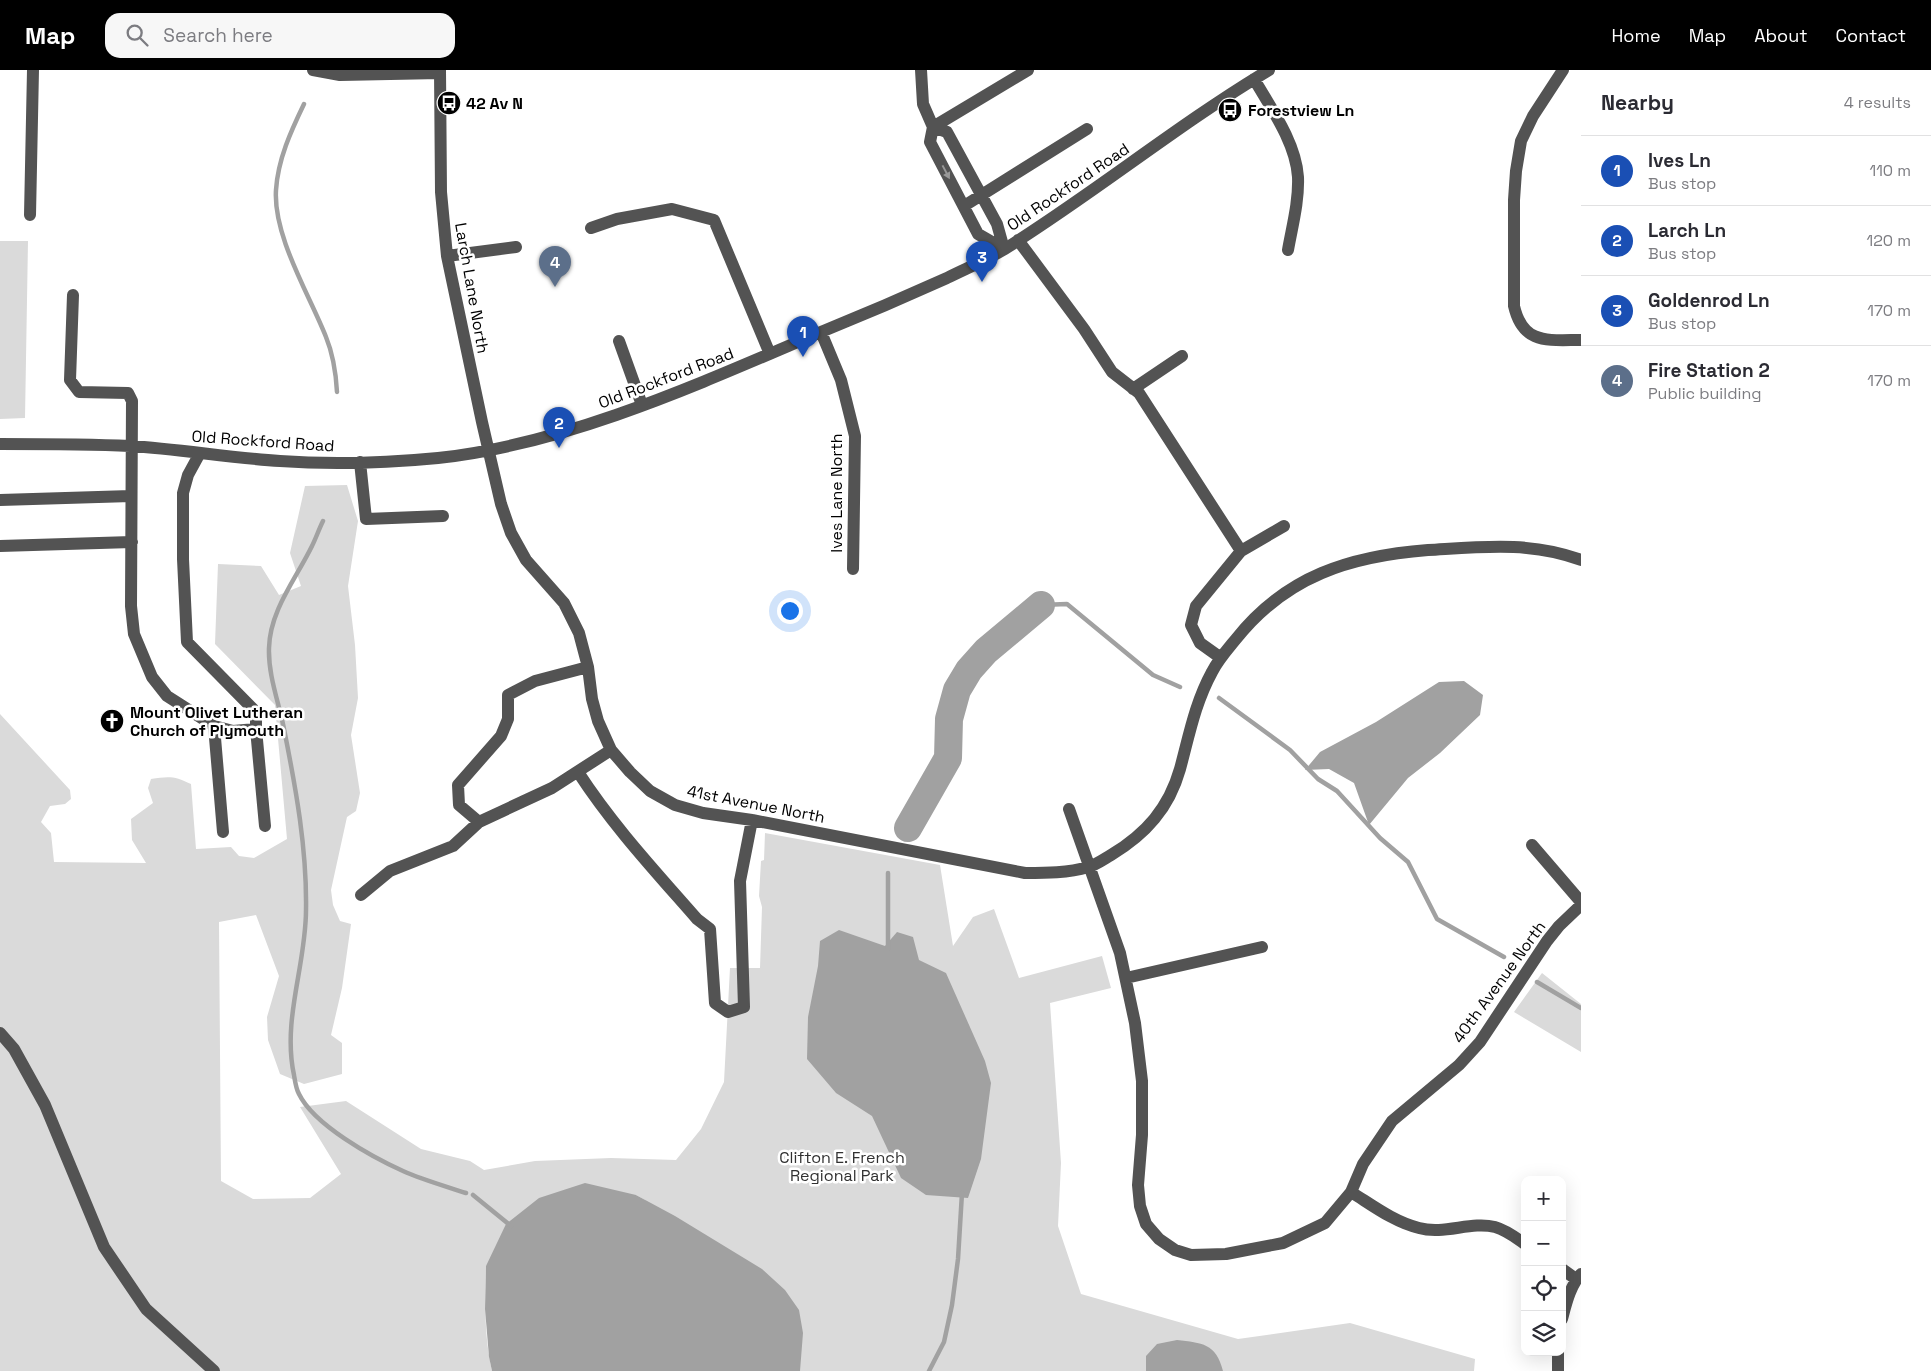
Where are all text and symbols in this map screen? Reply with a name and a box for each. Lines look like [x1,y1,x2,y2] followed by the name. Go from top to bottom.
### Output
[105,13,455,58] search box
[25,20,75,51] text: Map
[123,21,151,49] icon: search
[163,23,273,48] text: Search here
[1612,24,1661,47] text: Home
[1689,24,1726,47] text: Map
[1754,24,1808,47] text: About
[1836,24,1906,47] text: Contact
[1601,89,1674,116] text: Nearby
[436,90,462,116] bus stop icon: 42 Av N
[1844,92,1911,113] text: 4 results
[466,93,523,114] place label: 42 Av N
[1217,97,1243,123] bus stop icon: Forestview Ln
[1248,100,1354,121] place label: Forestview Ln
[1003,138,1133,236] street label: Old Rockford Road
[1648,148,1711,173] text: Ives Ln
[1613,160,1621,181] text: 1
[1869,160,1911,181] text: 110 m
[942,165,950,179] one-way arrow
[1648,173,1716,194] text: Bus stop
[1648,218,1726,243] text: Larch Ln
[450,221,494,355] street label: Larch Lane North
[1612,230,1622,251] text: 2
[1867,230,1911,251] text: 120 m
[966,241,998,282] pin: 3
[1648,243,1716,264] text: Bus stop
[539,246,571,287] pin: 4
[1648,288,1770,313] text: Goldenrod Ln
[1612,300,1622,321] text: 3
[1867,300,1911,321] text: 170 m
[1648,313,1716,334] text: Bus stop
[787,316,819,357] pin: 1
[595,343,737,413] street label: Old Rockford Road
[1648,358,1770,383] text: Fire Station 2
[1612,370,1622,391] text: 4
[1867,370,1911,391] text: 170 m
[1648,383,1761,404] text: Public building
[543,407,575,448] pin: 2
[191,426,335,456] street label: Old Rockford Road
[826,433,847,553] street label: Ives Lane North
[777,598,803,624] your location
[130,702,303,741] place label: Mount Olivet Lutheran Church of Plymouth
[99,708,125,734] church icon: Mount Olivet Lutheran Church of Plymouth
[685,780,827,828] street label: 41st Avenue North
[1448,917,1550,1047] street label: 40th Avenue North
[779,1147,905,1186] park label: Clifton E. French Regional Park
[1521,1176,1566,1356] map controls
[1521,1176,1566,1221] button: +
[1521,1221,1566,1266] button: −
[1521,1266,1566,1311] button: locate
[1521,1311,1566,1356] button: layers

